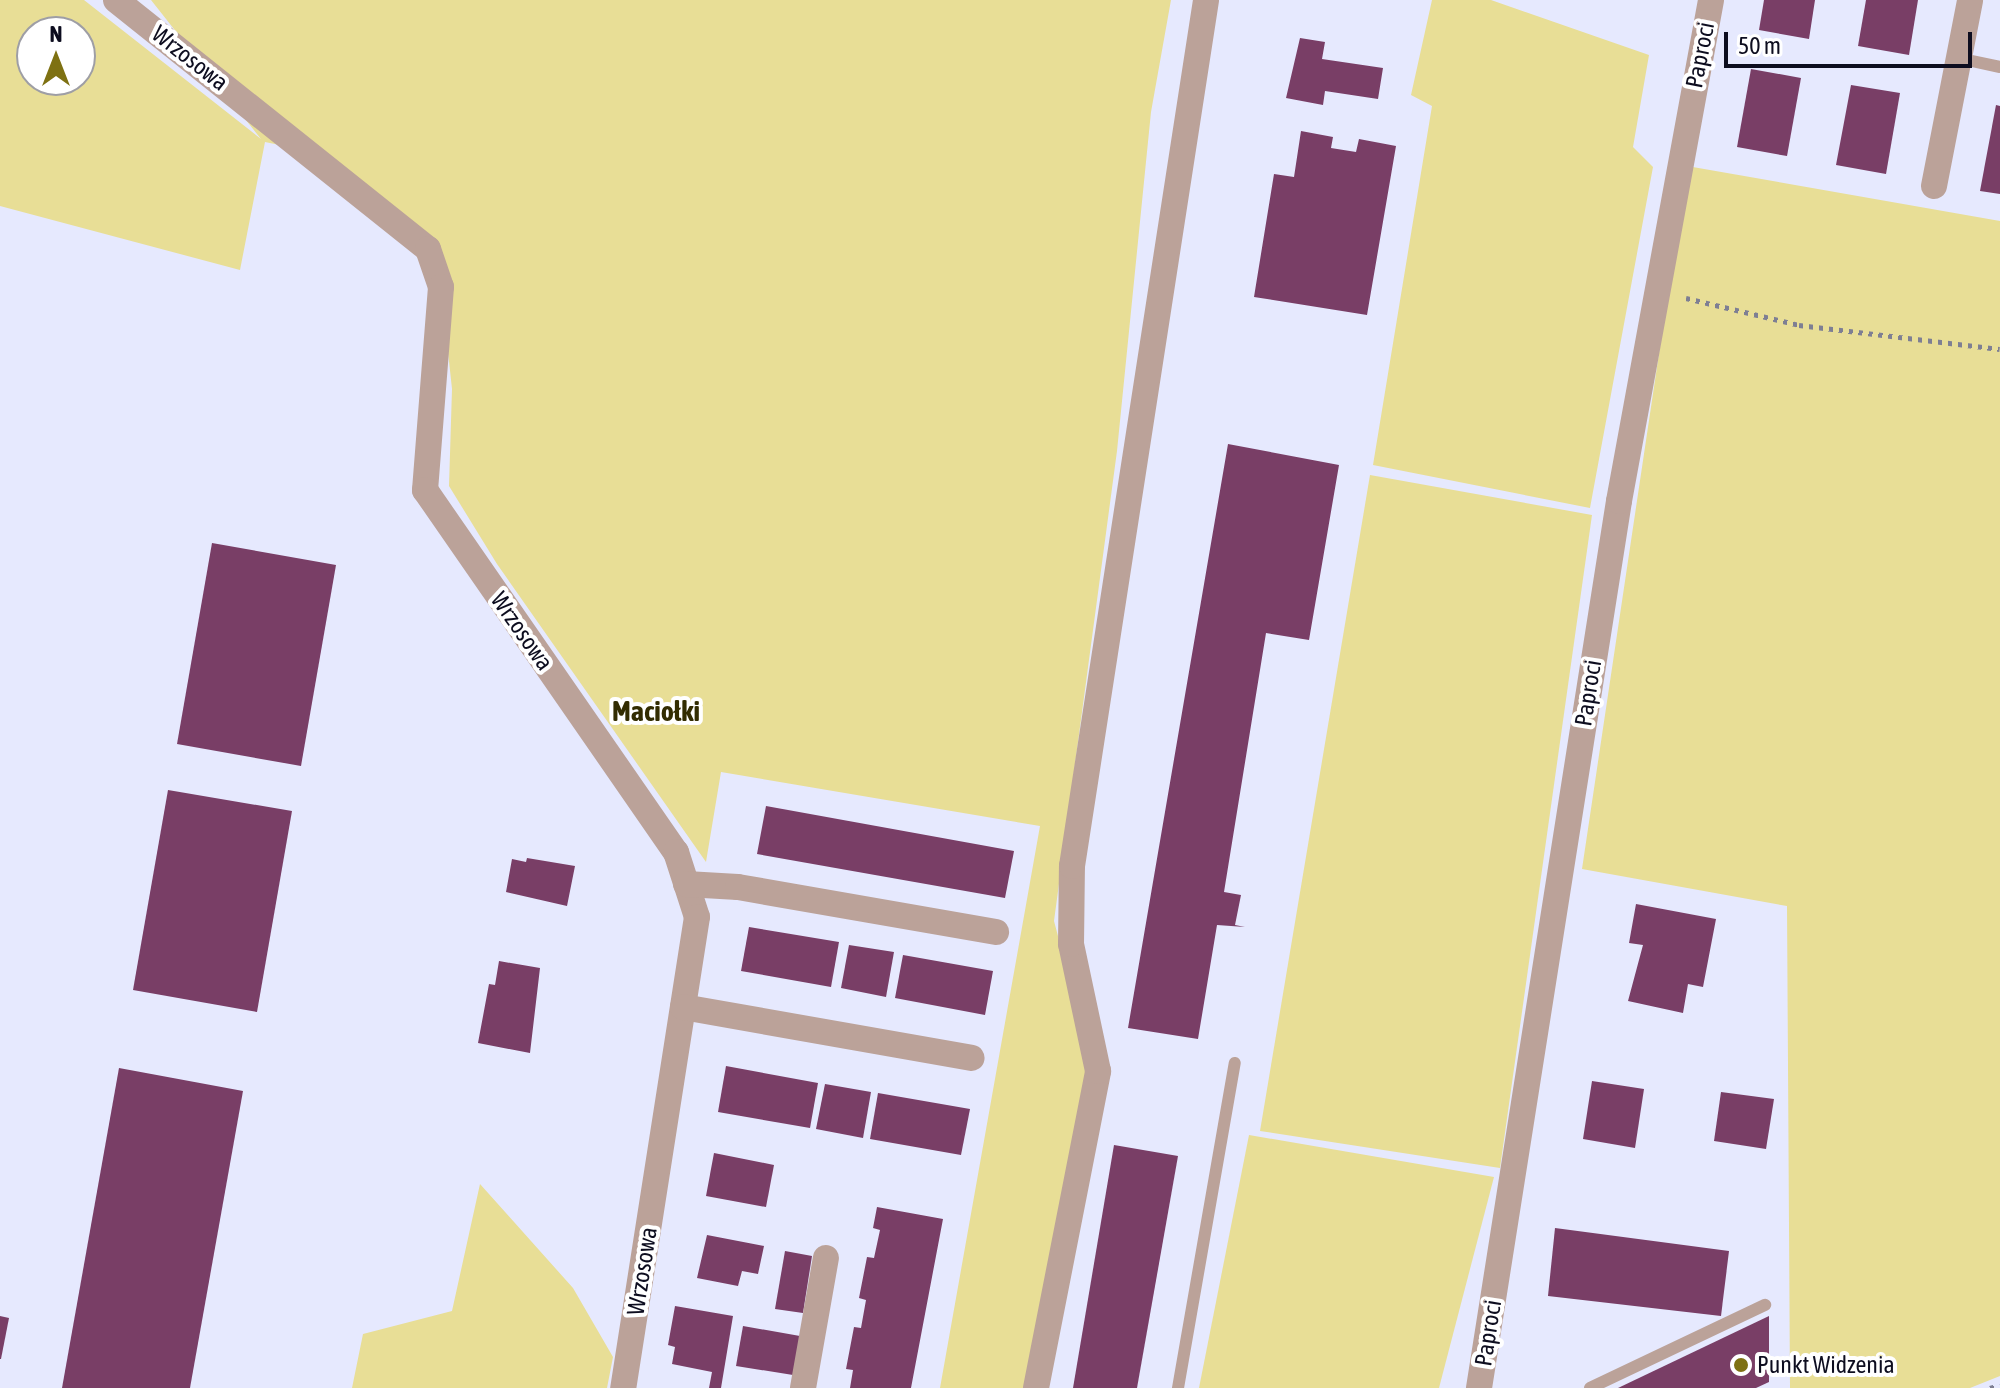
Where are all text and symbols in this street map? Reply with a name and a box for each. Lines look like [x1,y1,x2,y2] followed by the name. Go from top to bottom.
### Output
[16,16,96,96] north arrow
[1728,16,1976,66] scale bar
[146,19,234,97] street label: Wrzosowa
[1680,20,1720,90] street label: Paproci
[50,21,62,47] text: N
[1738,32,1781,59] text: 50 m
[485,586,559,676] street label: Wrzosowa
[1569,658,1607,728] street label: Paproci
[612,694,700,728] district label: Maciołki
[621,1225,663,1317] street label: Wrzosowa
[1469,1298,1507,1368] street label: Paproci
[1757,1351,1895,1379] place label: Punkt Widzenia
[1732,1356,1750,1374] marker: Punkt Widzenia

